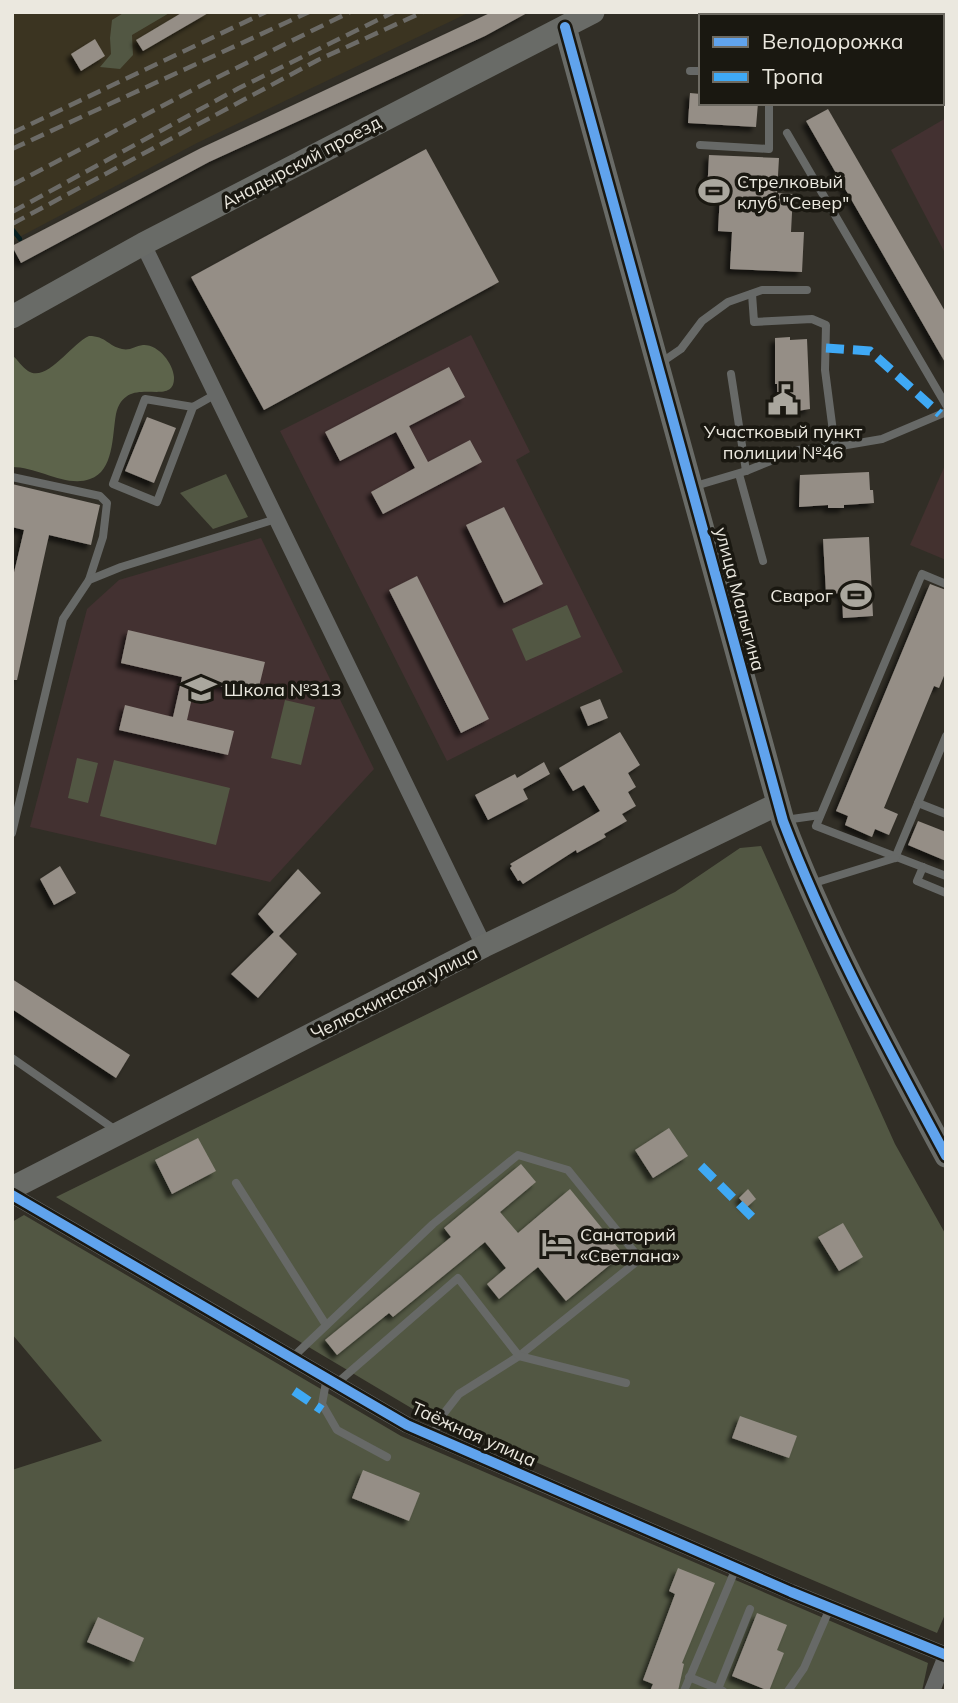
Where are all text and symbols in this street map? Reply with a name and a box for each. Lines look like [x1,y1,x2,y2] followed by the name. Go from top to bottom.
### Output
[699,14,944,105] legend
[762,28,904,54] text: Велодорожка
[762,63,823,89] text: Тропа
[217,110,385,214] street label: Анадырский проезд
[737,170,849,214] place label: Стрелковый клуб "Север"
[697,174,731,208] sports icon: Стрелковый клуб "Север"
[766,383,800,417] public building icon: Участковый пункт полиции №46
[703,420,863,464] place label: Участковый пункт полиции №46
[710,525,770,673] street label: улица Малыгина
[839,578,873,612] sports icon: Сварог
[770,584,833,607] place label: Сварог
[184,672,218,706] school or university icon: Школа №313
[224,678,342,701] place label: Школа №313
[307,941,481,1045] street label: Челюскинская улица
[580,1223,680,1267] place label: Санаторий «Светлана»
[540,1227,574,1261] hotel icon: Санаторий «Светлана»
[408,1396,540,1472] street label: Таёжная улица

